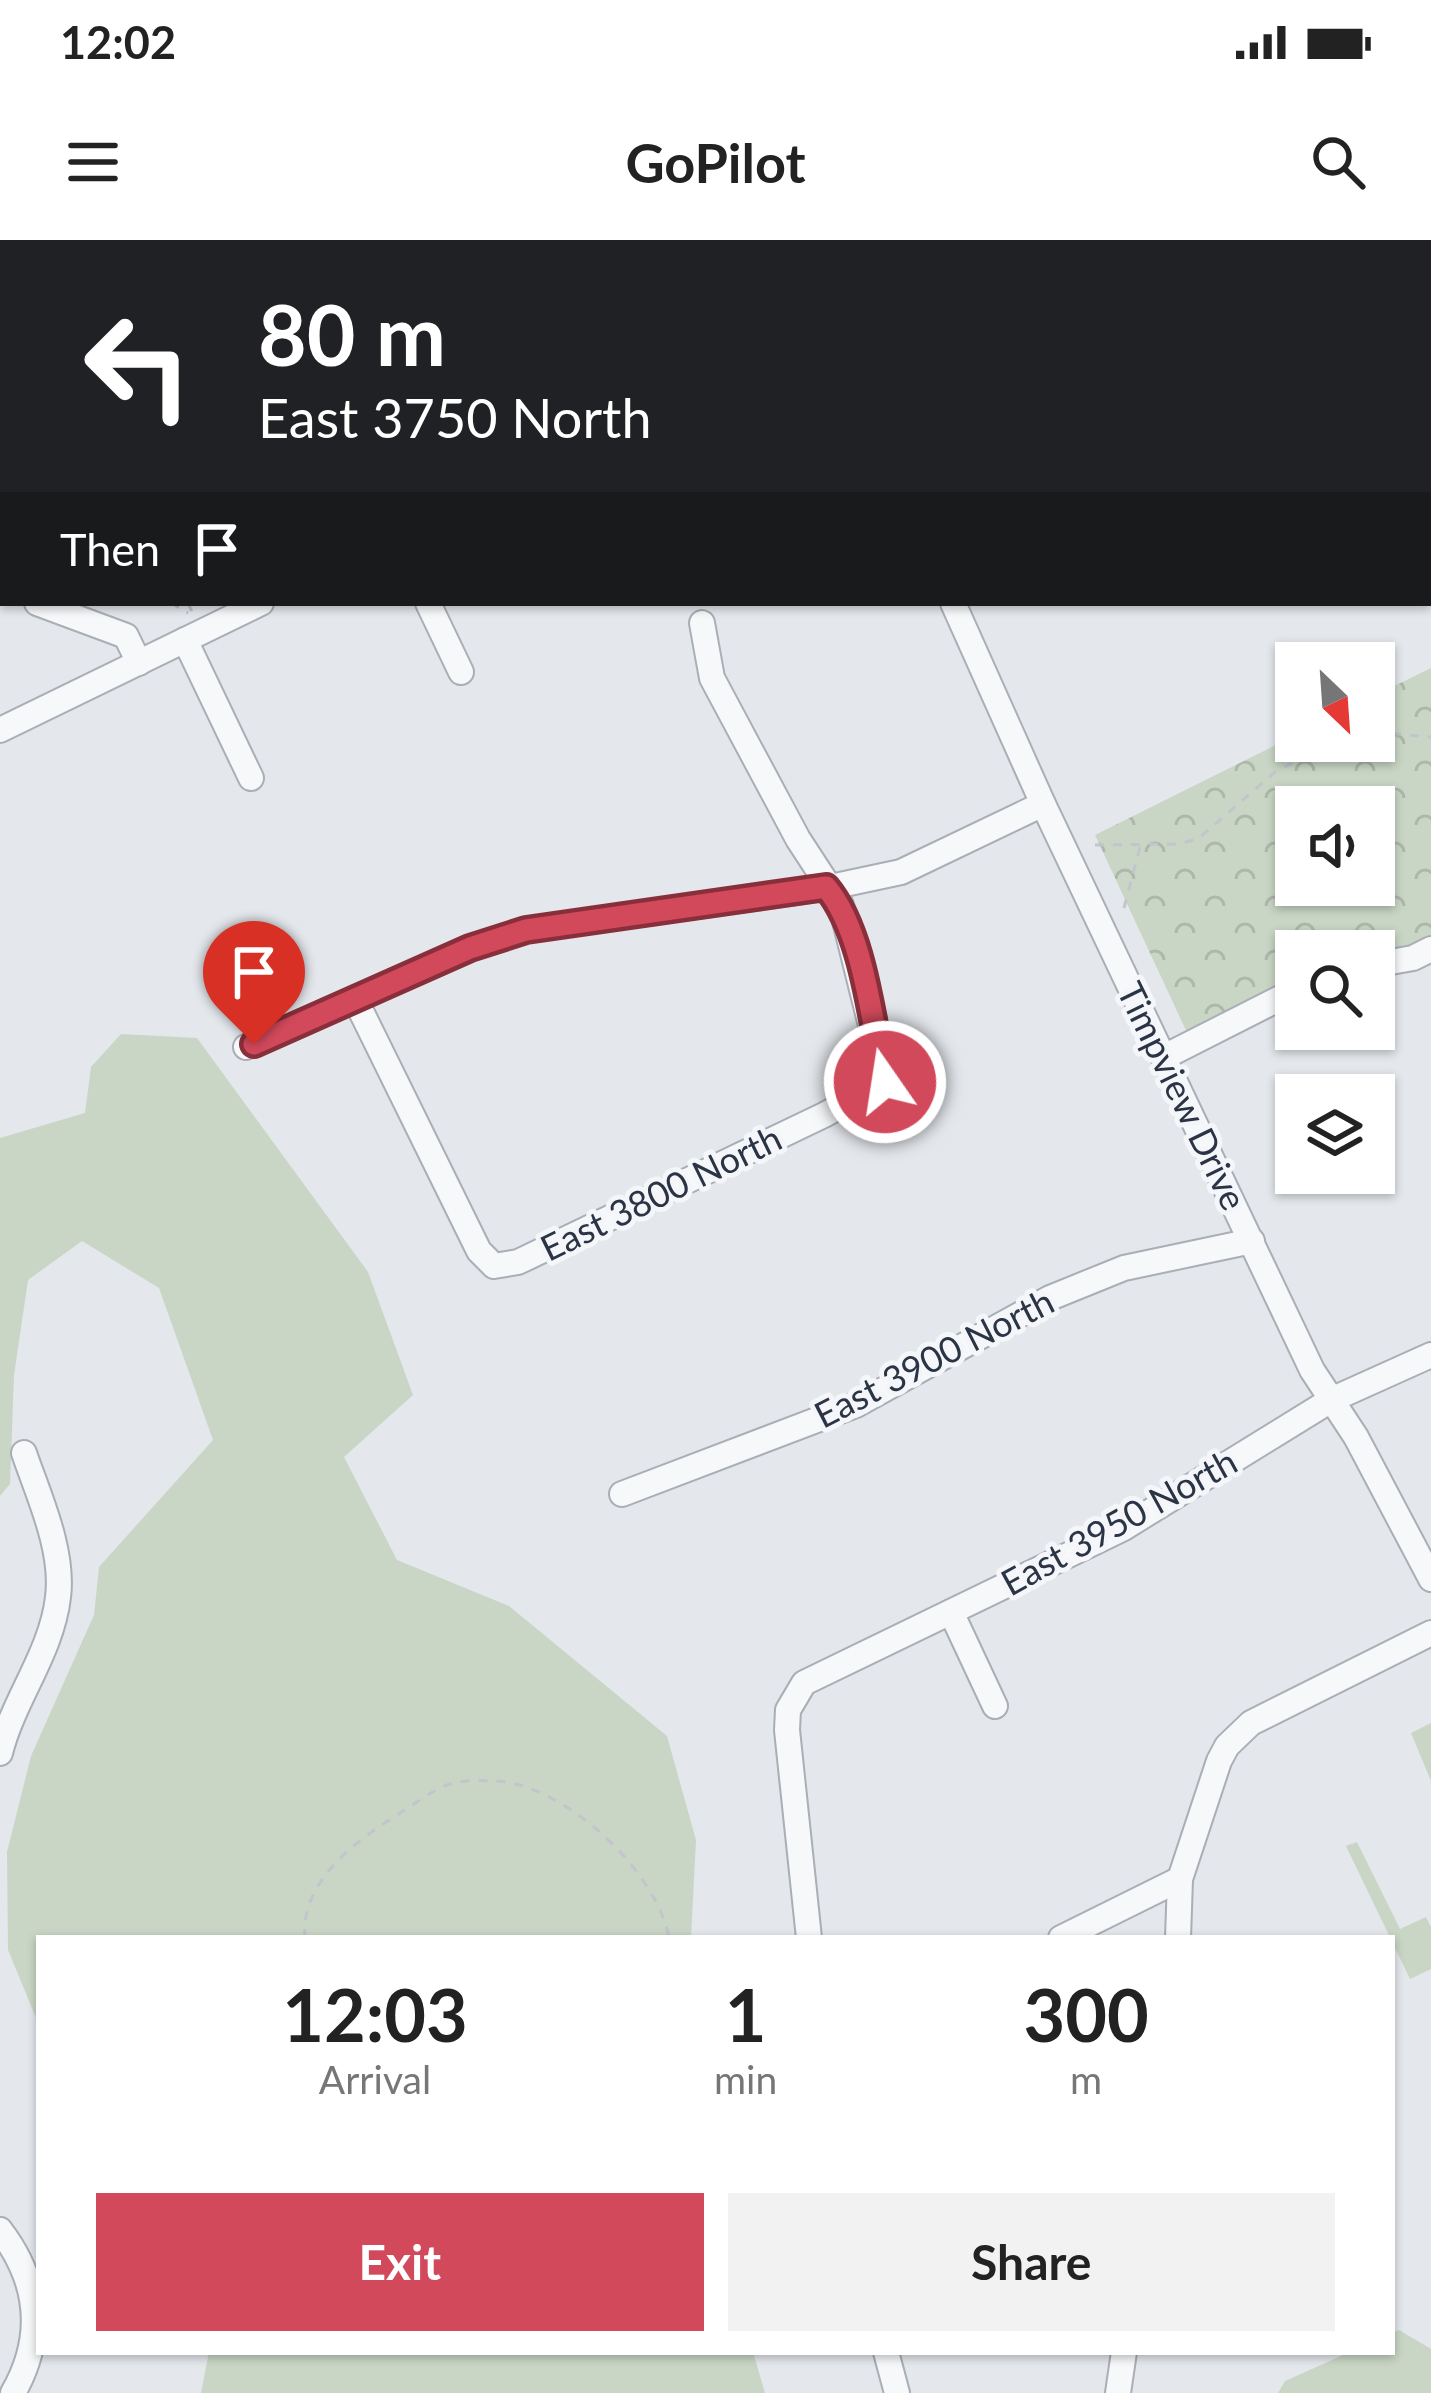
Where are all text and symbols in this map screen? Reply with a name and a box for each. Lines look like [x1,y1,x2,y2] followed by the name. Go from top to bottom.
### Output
[60,15,176,69] text: 12:02
[60,129,126,195] icon: menu
[1305,129,1371,195] icon: search
[625,130,806,195] text: GoPilot
[258,283,446,384] text: 80 m
[60,288,216,444] icon: left
[258,385,652,450] text: East 3750 North
[184,516,250,582] icon: arrive
[60,522,160,576] text: Then
[1275,642,1395,762] north arrow
[1275,642,1395,1194] map controls
[1275,786,1395,906] button: sound
[203,921,305,1044] pin
[1275,930,1395,1050] button: search
[221,939,287,1005] icon: arrive
[1109,975,1257,1217] street label: Timpview Drive
[822,1019,948,1145] position arrow
[1275,1074,1395,1194] button: layers
[533,1115,788,1269] street label: East 3800 North
[807,1278,1060,1436] street label: East 3900 North
[993,1438,1244,1604] street label: East 3950 North
[282,1971,468,2057] text: 12:03
[725,1971,767,2057] text: 1
[1023,1971,1149,2057] text: 300
[319,2056,431,2102] text: Arrival
[714,2056,777,2102] text: min
[1070,2056,1102,2102] text: m
[96,2193,704,2331] button: Exit
[728,2193,1335,2331] button: Share

